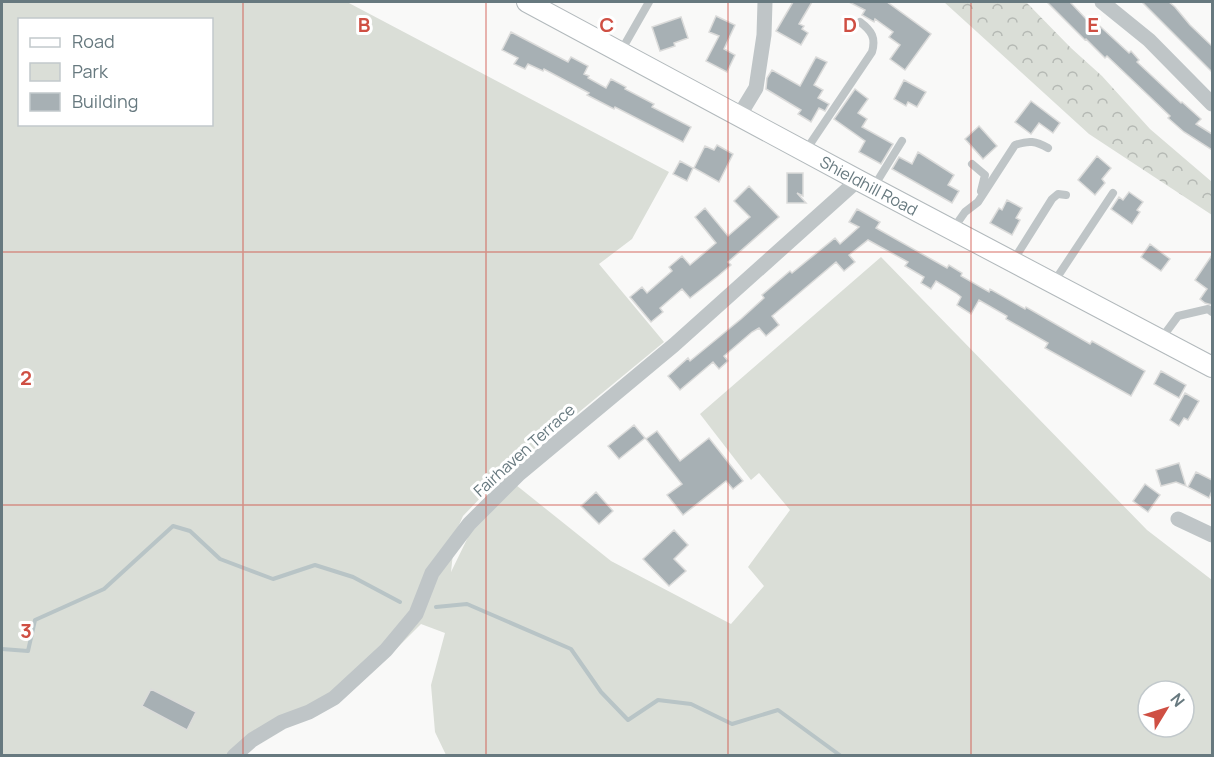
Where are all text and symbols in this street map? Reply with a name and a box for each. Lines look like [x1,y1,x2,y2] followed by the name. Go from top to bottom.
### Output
[358,11,371,38] text: B
[600,11,614,38] text: C
[843,11,857,38] text: D
[1087,11,1099,38] text: E
[18,18,213,126] legend
[72,29,115,53] text: Road
[72,59,109,83] text: Park
[72,89,138,113] text: Building
[816,151,921,221] street label: Shieldhill Road
[20,364,32,391] text: 2
[469,398,579,502] street label: Fairhaven Terrace
[20,617,32,644] text: 3
[1136,679,1196,739] north arrow
[1166,688,1190,711] text: N

